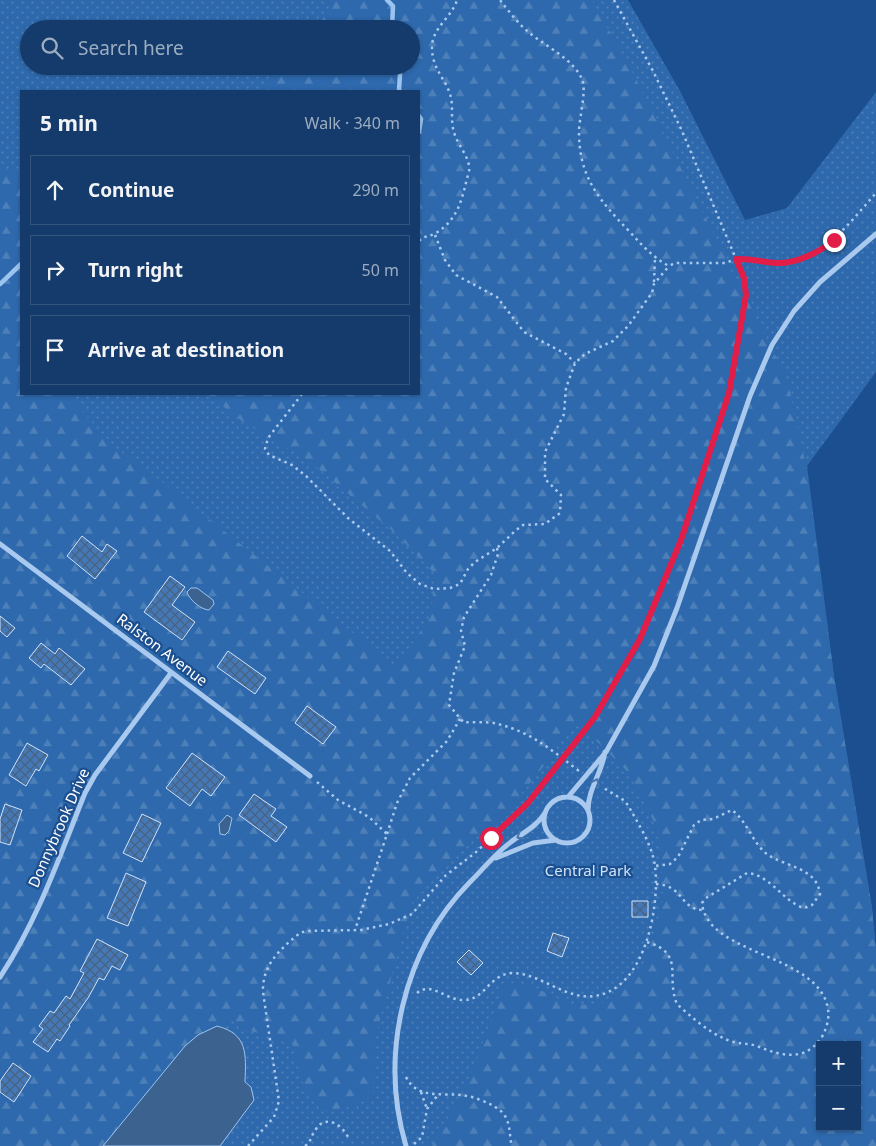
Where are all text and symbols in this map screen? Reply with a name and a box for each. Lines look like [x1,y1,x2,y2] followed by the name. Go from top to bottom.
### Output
[20,20,420,75] search box
[38,34,66,62] icon: search
[78,35,184,61] text: Search here
[40,109,98,137] text: 5 min
[305,112,400,134] text: Walk · 340 m
[41,176,69,204] icon: ahead
[88,177,174,203] text: Continue
[352,179,399,201] text: 290 m
[823,229,846,252] route end
[41,256,69,284] icon: right
[88,257,183,283] text: Turn right
[362,259,399,281] text: 50 m
[41,336,69,364] icon: arrive
[88,337,284,363] text: Arrive at destination
[113,608,212,690] street label: Ralston Avenue
[23,765,93,890] street label: Donnybrook Drive
[589,778,599,787] one-way arrow
[480,827,503,850] route start
[517,829,526,839] one-way arrow
[545,860,631,880] park label: Central Park
[816,1041,861,1131] map controls
[816,1041,861,1086] button: +
[816,1086,861,1131] button: −

